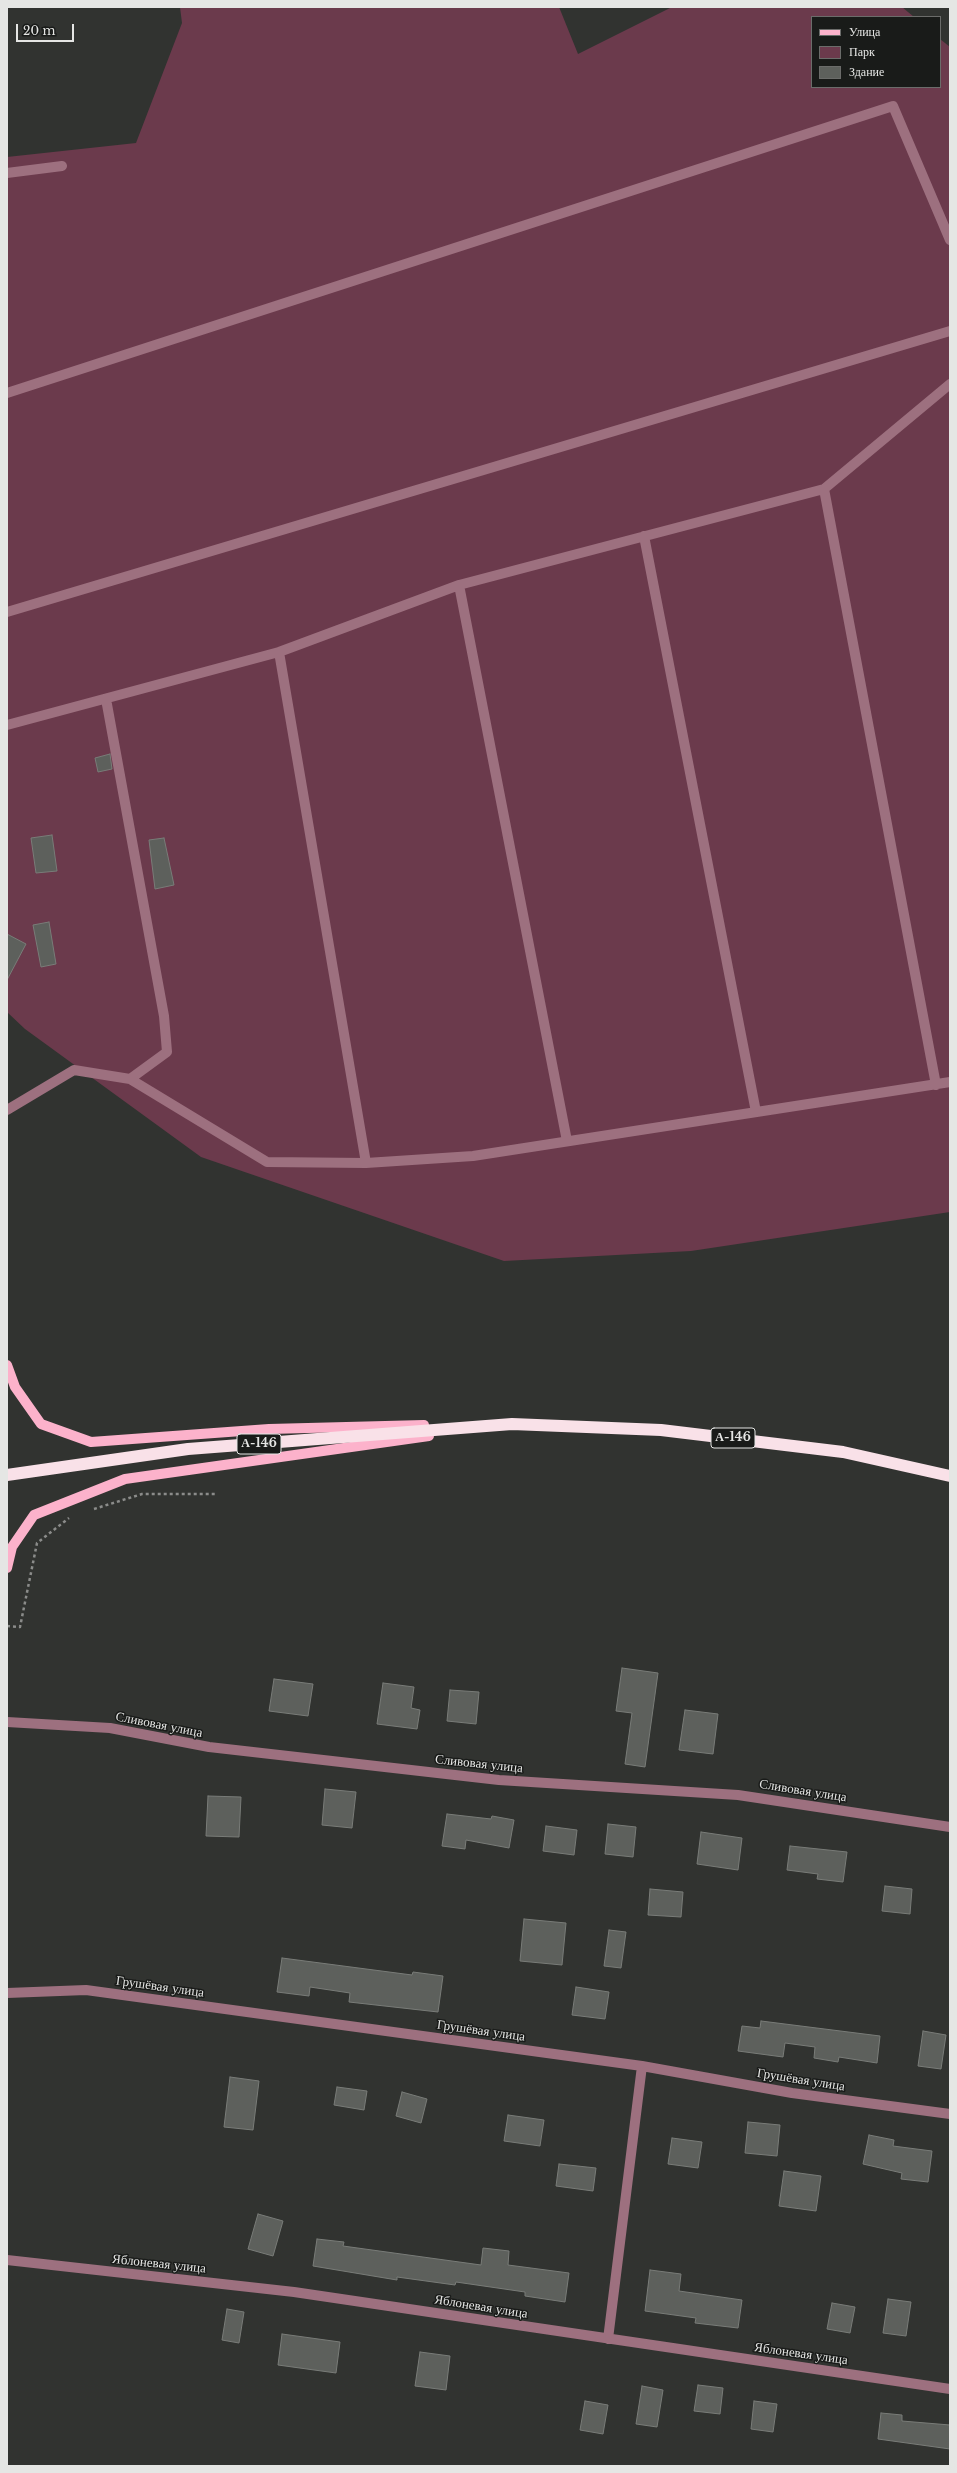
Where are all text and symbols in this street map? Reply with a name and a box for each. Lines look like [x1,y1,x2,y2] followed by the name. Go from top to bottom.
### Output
[18,16,76,42] scale bar
[811,16,941,88] legend
[23,23,55,38] text: 20 m
[849,24,880,39] text: Улица
[849,44,875,59] text: Парк
[849,64,884,79] text: Здание
[711,1428,755,1448] road number: А-146
[237,1434,281,1454] road number: А-146
[114,1709,204,1741] street label: Сливовая улица
[434,1752,524,1776] street label: Сливовая улица
[758,1776,848,1806] street label: Сливовая улица
[115,1973,205,2001] street label: Грушёвая улица
[436,2017,526,2045] street label: Грушёвая улица
[756,2065,846,2095] street label: Грушёвая улица
[111,2251,207,2277] street label: Яблоневая улица
[433,2292,529,2322] street label: Яблоневая улица
[753,2340,849,2368] street label: Яблоневая улица

